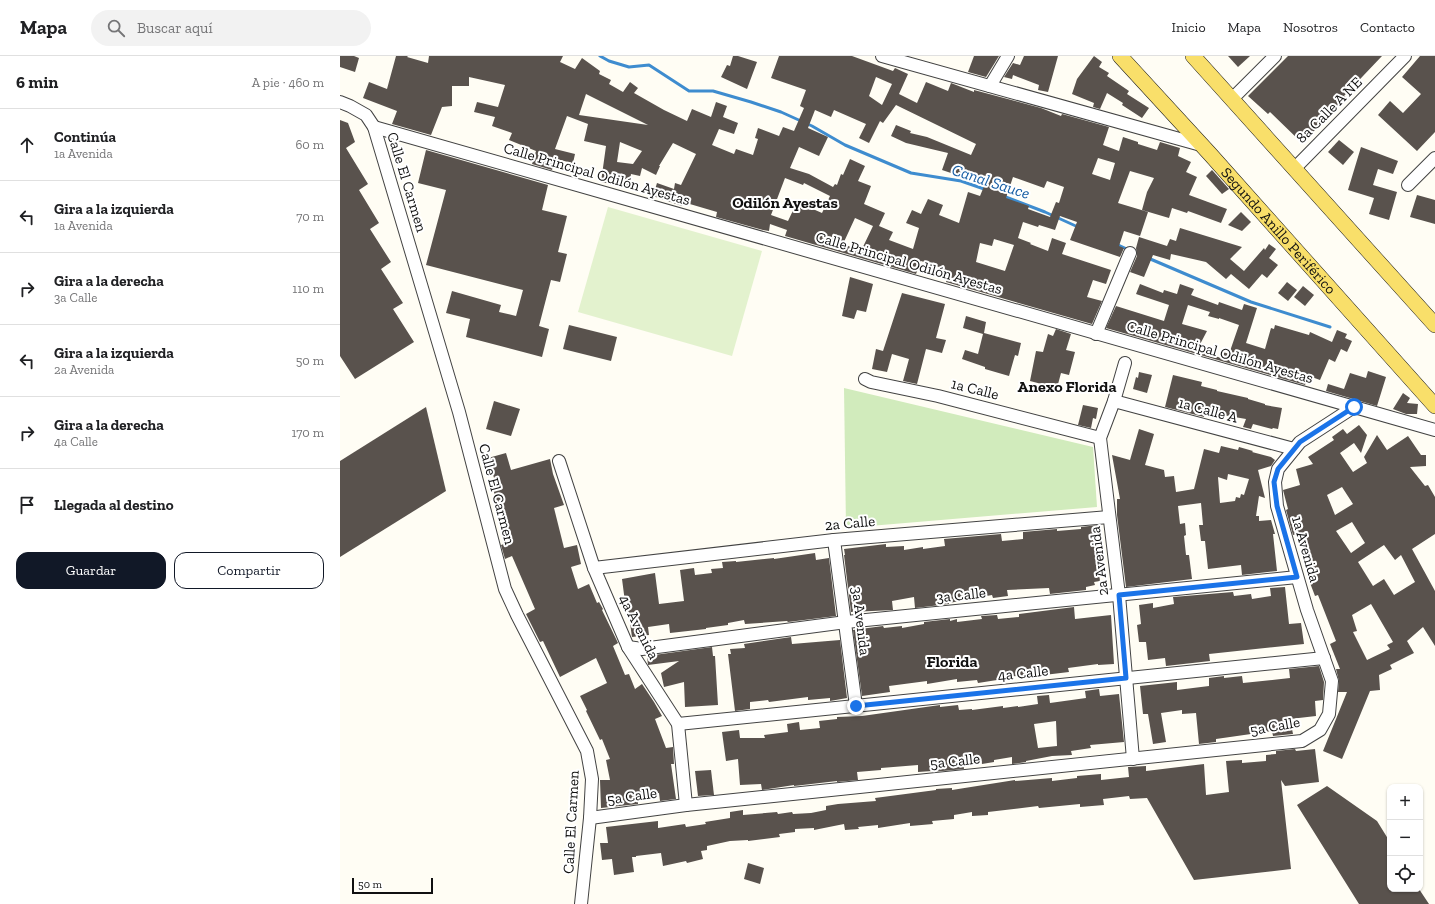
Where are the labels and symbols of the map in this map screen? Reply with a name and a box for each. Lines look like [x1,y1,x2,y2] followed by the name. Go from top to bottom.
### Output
[1292,73,1366,147] street label: 8a Calle A NE
[383,130,431,234] street label: Calle El Carmen
[502,139,692,209] street label: Calle Principal Odilón Ayestas
[949,160,1032,203] water label: Canal Sauce
[1217,164,1340,298] street label: Segundo Anillo Periférico
[732,193,838,212] district label: Odilón Ayestas
[814,228,1004,298] street label: Calle Principal Odilón Ayestas
[1125,317,1315,387] street label: Calle Principal Odilón Ayestas
[949,374,1001,404] street label: 1a Calle
[1017,377,1117,396] district label: Anexo Florida
[1176,393,1240,427] street label: 1a Calle A
[1345,398,1363,416] route start
[475,442,519,547] street label: Calle El Carmen
[824,512,876,534] street label: 2a Calle
[1288,514,1324,584] street label: 1a Avenida
[1086,525,1112,597] street label: 2a Avenida
[935,583,987,607] street label: 3a Calle
[848,586,874,656] street label: 3a Avenida
[615,592,663,662] street label: 4a Avenida
[926,652,978,671] district label: Florida
[997,661,1049,685] street label: 4a Calle
[847,697,865,715] route end
[1249,713,1301,739] street label: 5a Calle
[929,749,981,773] street label: 5a Calle
[559,769,583,874] street label: Calle El Carmen
[606,784,658,808] street label: 5a Calle
[352,876,433,895] scale bar

